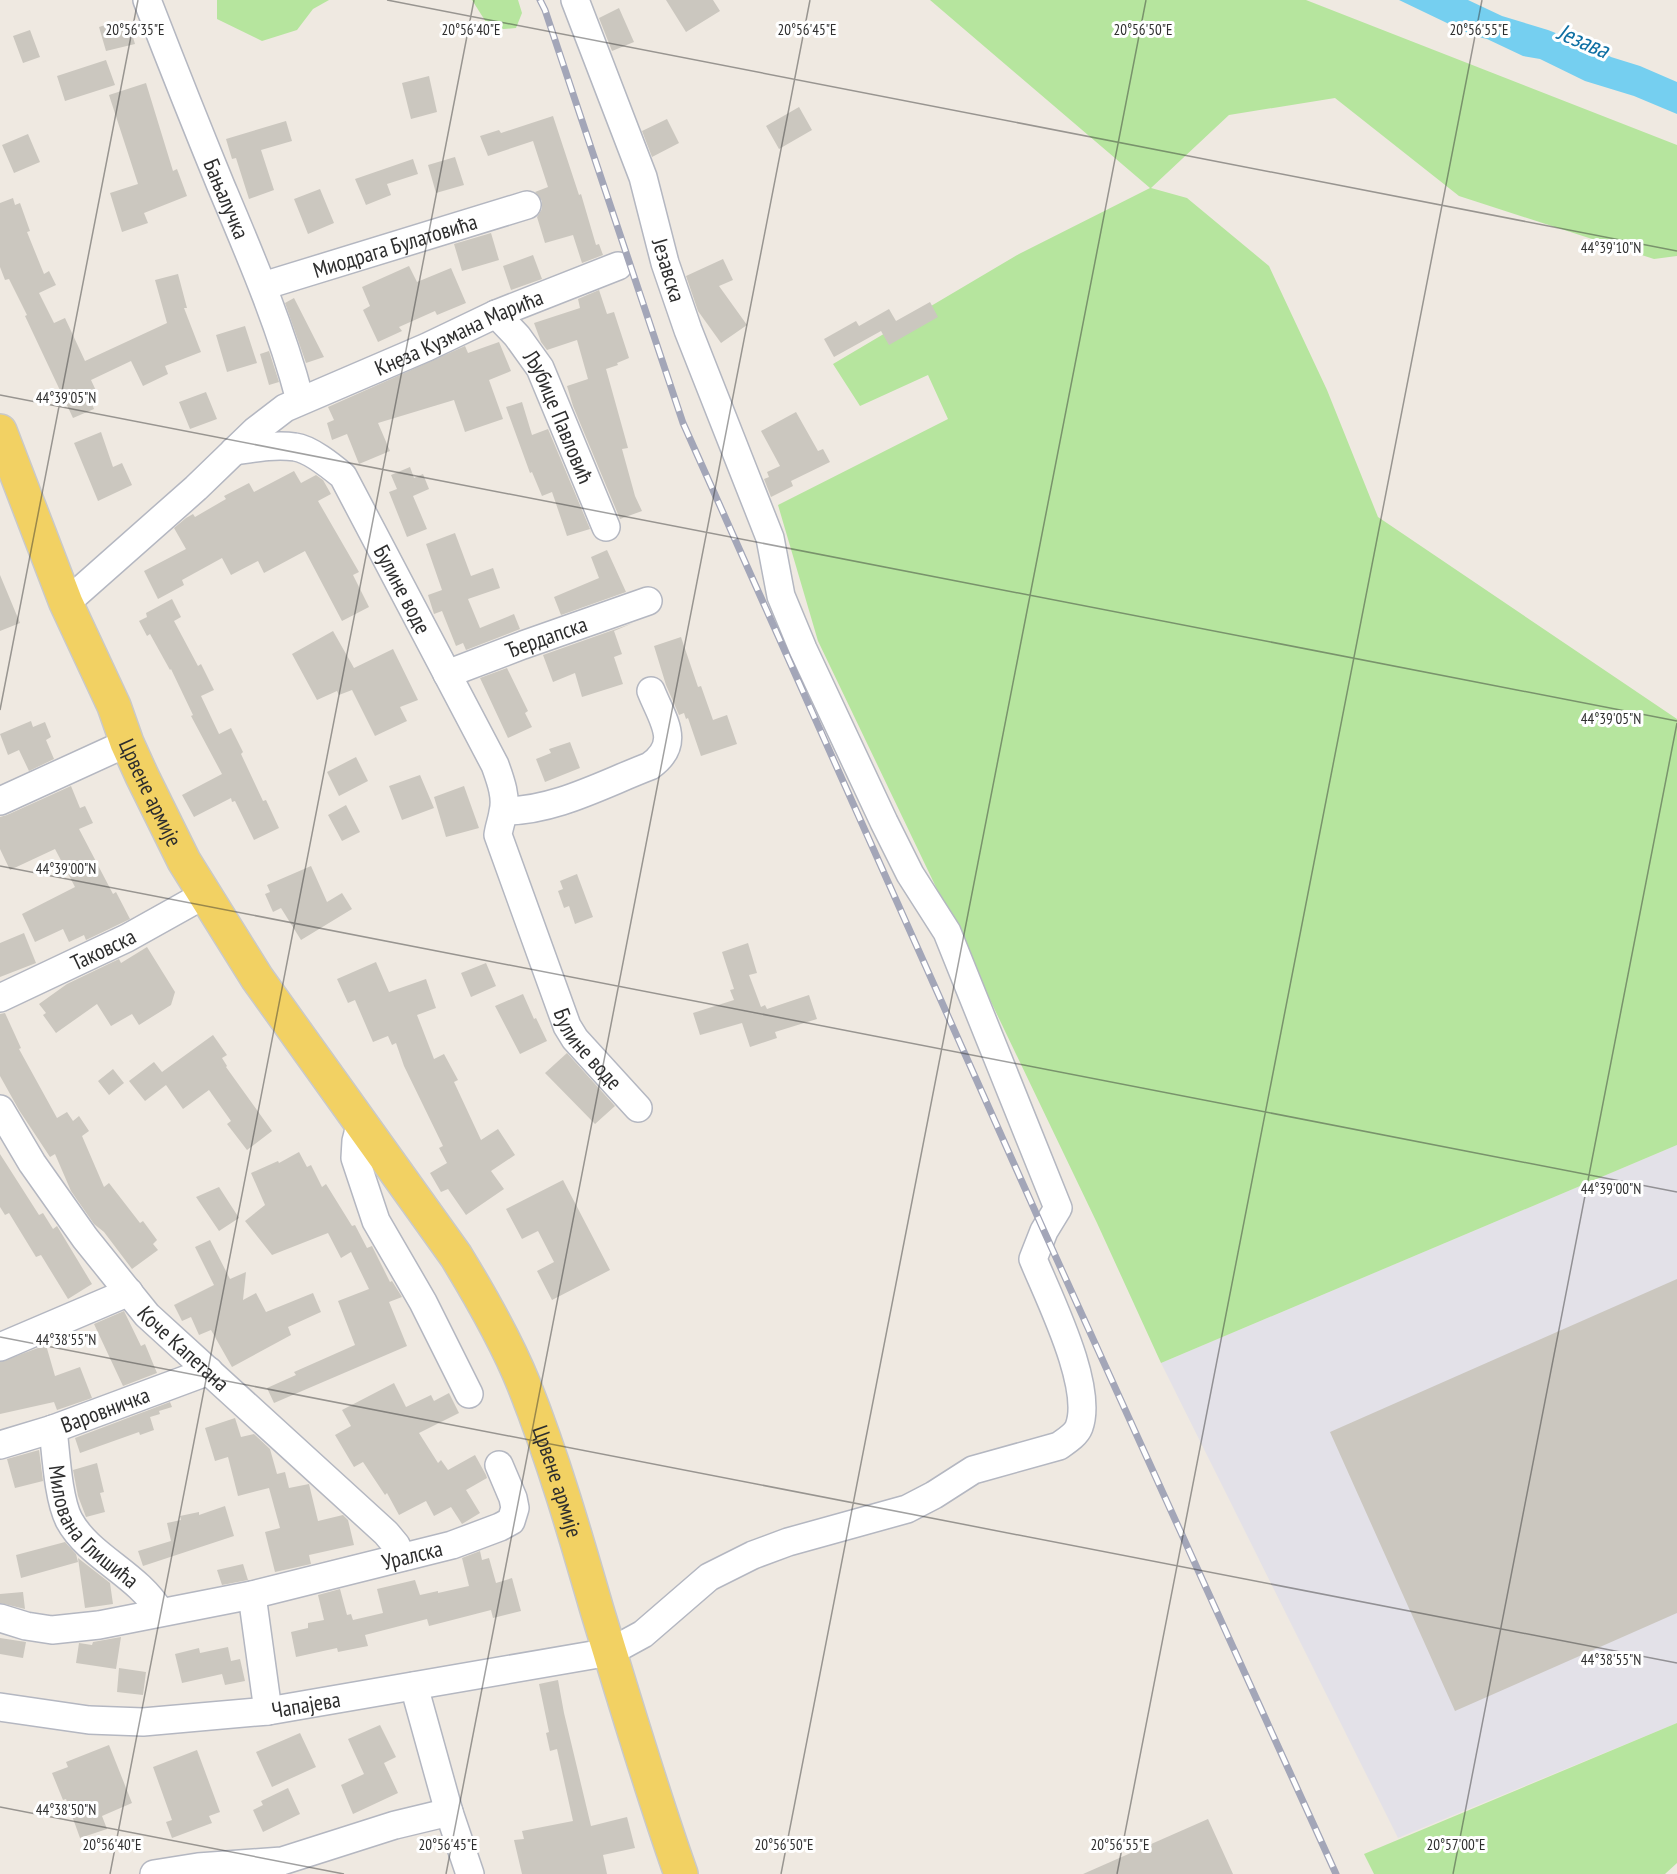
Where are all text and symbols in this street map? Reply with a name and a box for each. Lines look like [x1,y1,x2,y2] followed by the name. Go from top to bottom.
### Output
[1552,16,1615,66] water label: Језава
[105,20,165,39] text: 20°56'35"E
[441,20,501,39] text: 20°56'40"E
[777,20,837,39] text: 20°56'45"E
[1113,20,1173,39] text: 20°56'50"E
[1449,20,1509,39] text: 20°56'55"E
[197,155,256,243] street label: Бањалучка
[309,207,480,284] street label: Миодрага Булатовића
[646,234,692,305] street label: Језавска
[1581,238,1641,257] text: 44°39'10"N
[370,283,547,382] street label: Кнеза Кузмана Марића
[517,343,600,488] street label: Љубице Павловић
[36,388,96,407] text: 44°39'05"N
[368,540,438,639] street label: Булине воде
[501,610,591,664] street label: Ђердапска
[1581,709,1641,728] text: 44°39'05"N
[113,734,189,851] street label: Црвене армије
[36,859,96,878] text: 44°39'00"N
[66,922,141,977] street label: Таковска
[548,1004,628,1095] street label: Булине воде
[1581,1179,1641,1198] text: 44°39'00"N
[131,1300,235,1397] street label: Коче Капетана
[36,1330,96,1349] text: 44°38'55"N
[57,1380,153,1439] street label: Варовничка
[526,1421,589,1541] street label: Црвене армије
[43,1464,145,1594] street label: Милована Глишића
[379,1534,445,1576] street label: Уралска
[1581,1650,1641,1669] text: 44°38'55"N
[269,1685,343,1724] street label: Чапајева
[36,1800,96,1819] text: 44°38'50"N
[82,1835,142,1854] text: 20°56'40"E
[418,1835,478,1854] text: 20°56'45"E
[754,1835,814,1854] text: 20°56'50"E
[1090,1835,1150,1854] text: 20°56'55"E
[1426,1835,1486,1854] text: 20°57'00"E

